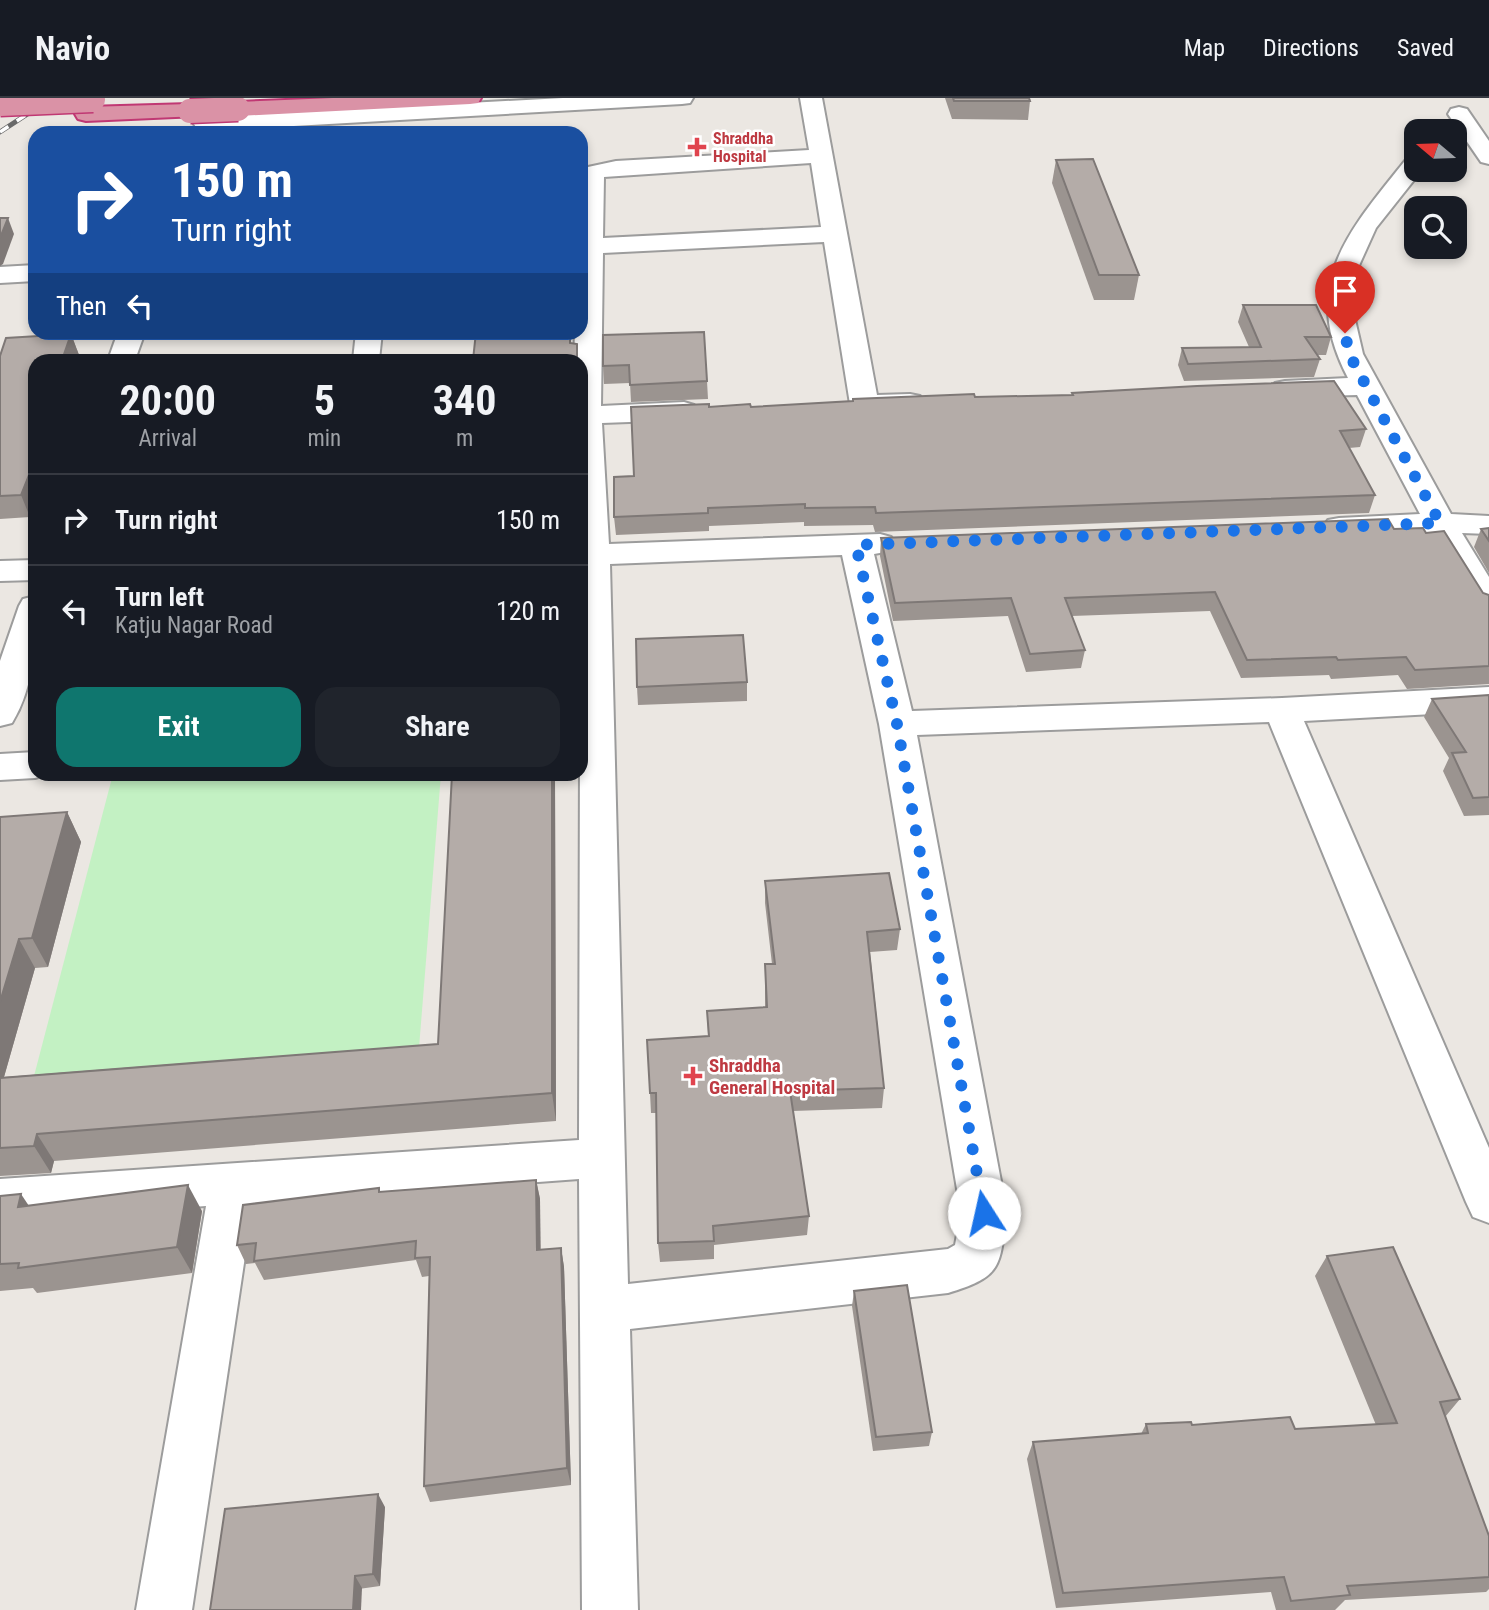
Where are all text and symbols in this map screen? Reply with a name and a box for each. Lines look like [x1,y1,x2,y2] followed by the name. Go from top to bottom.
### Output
[35,29,110,68] text: Navio
[1184,34,1225,62] text: Map
[1263,34,1359,62] text: Directions
[1397,34,1454,62] text: Saved
[1404,119,1466,182] north arrow
[1404,119,1467,259] map controls
[713,129,774,166] place label: Shraddha Hospital
[687,137,707,157] marker: Shraddha Hospital
[171,152,293,209] text: 150 m
[56,154,147,245] icon: right
[1404,196,1467,259] button: search
[171,211,292,249] text: Turn right
[1315,261,1375,333] pin
[1326,272,1364,310] icon: arrive
[121,287,159,325] icon: left
[56,291,107,321] text: Then
[120,376,216,425] text: 20:00
[314,376,335,425] text: 5
[433,376,496,425] text: 340
[138,425,197,452] text: Arrival
[307,425,341,452] text: min
[456,425,473,452] text: m
[56,501,94,539] icon: right
[115,505,217,535] text: Turn right
[496,505,560,535] text: 150 m
[115,582,204,612] text: Turn left
[56,592,94,630] icon: left
[496,596,560,626] text: 120 m
[115,612,273,639] text: Katju Nagar Road
[56,687,301,767] button: Exit
[315,687,560,767] button: Share
[709,1054,835,1099] place label: Shraddha General Hospital
[683,1066,703,1086] marker: Shraddha General Hospital
[947,1176,1021,1250] position arrow

